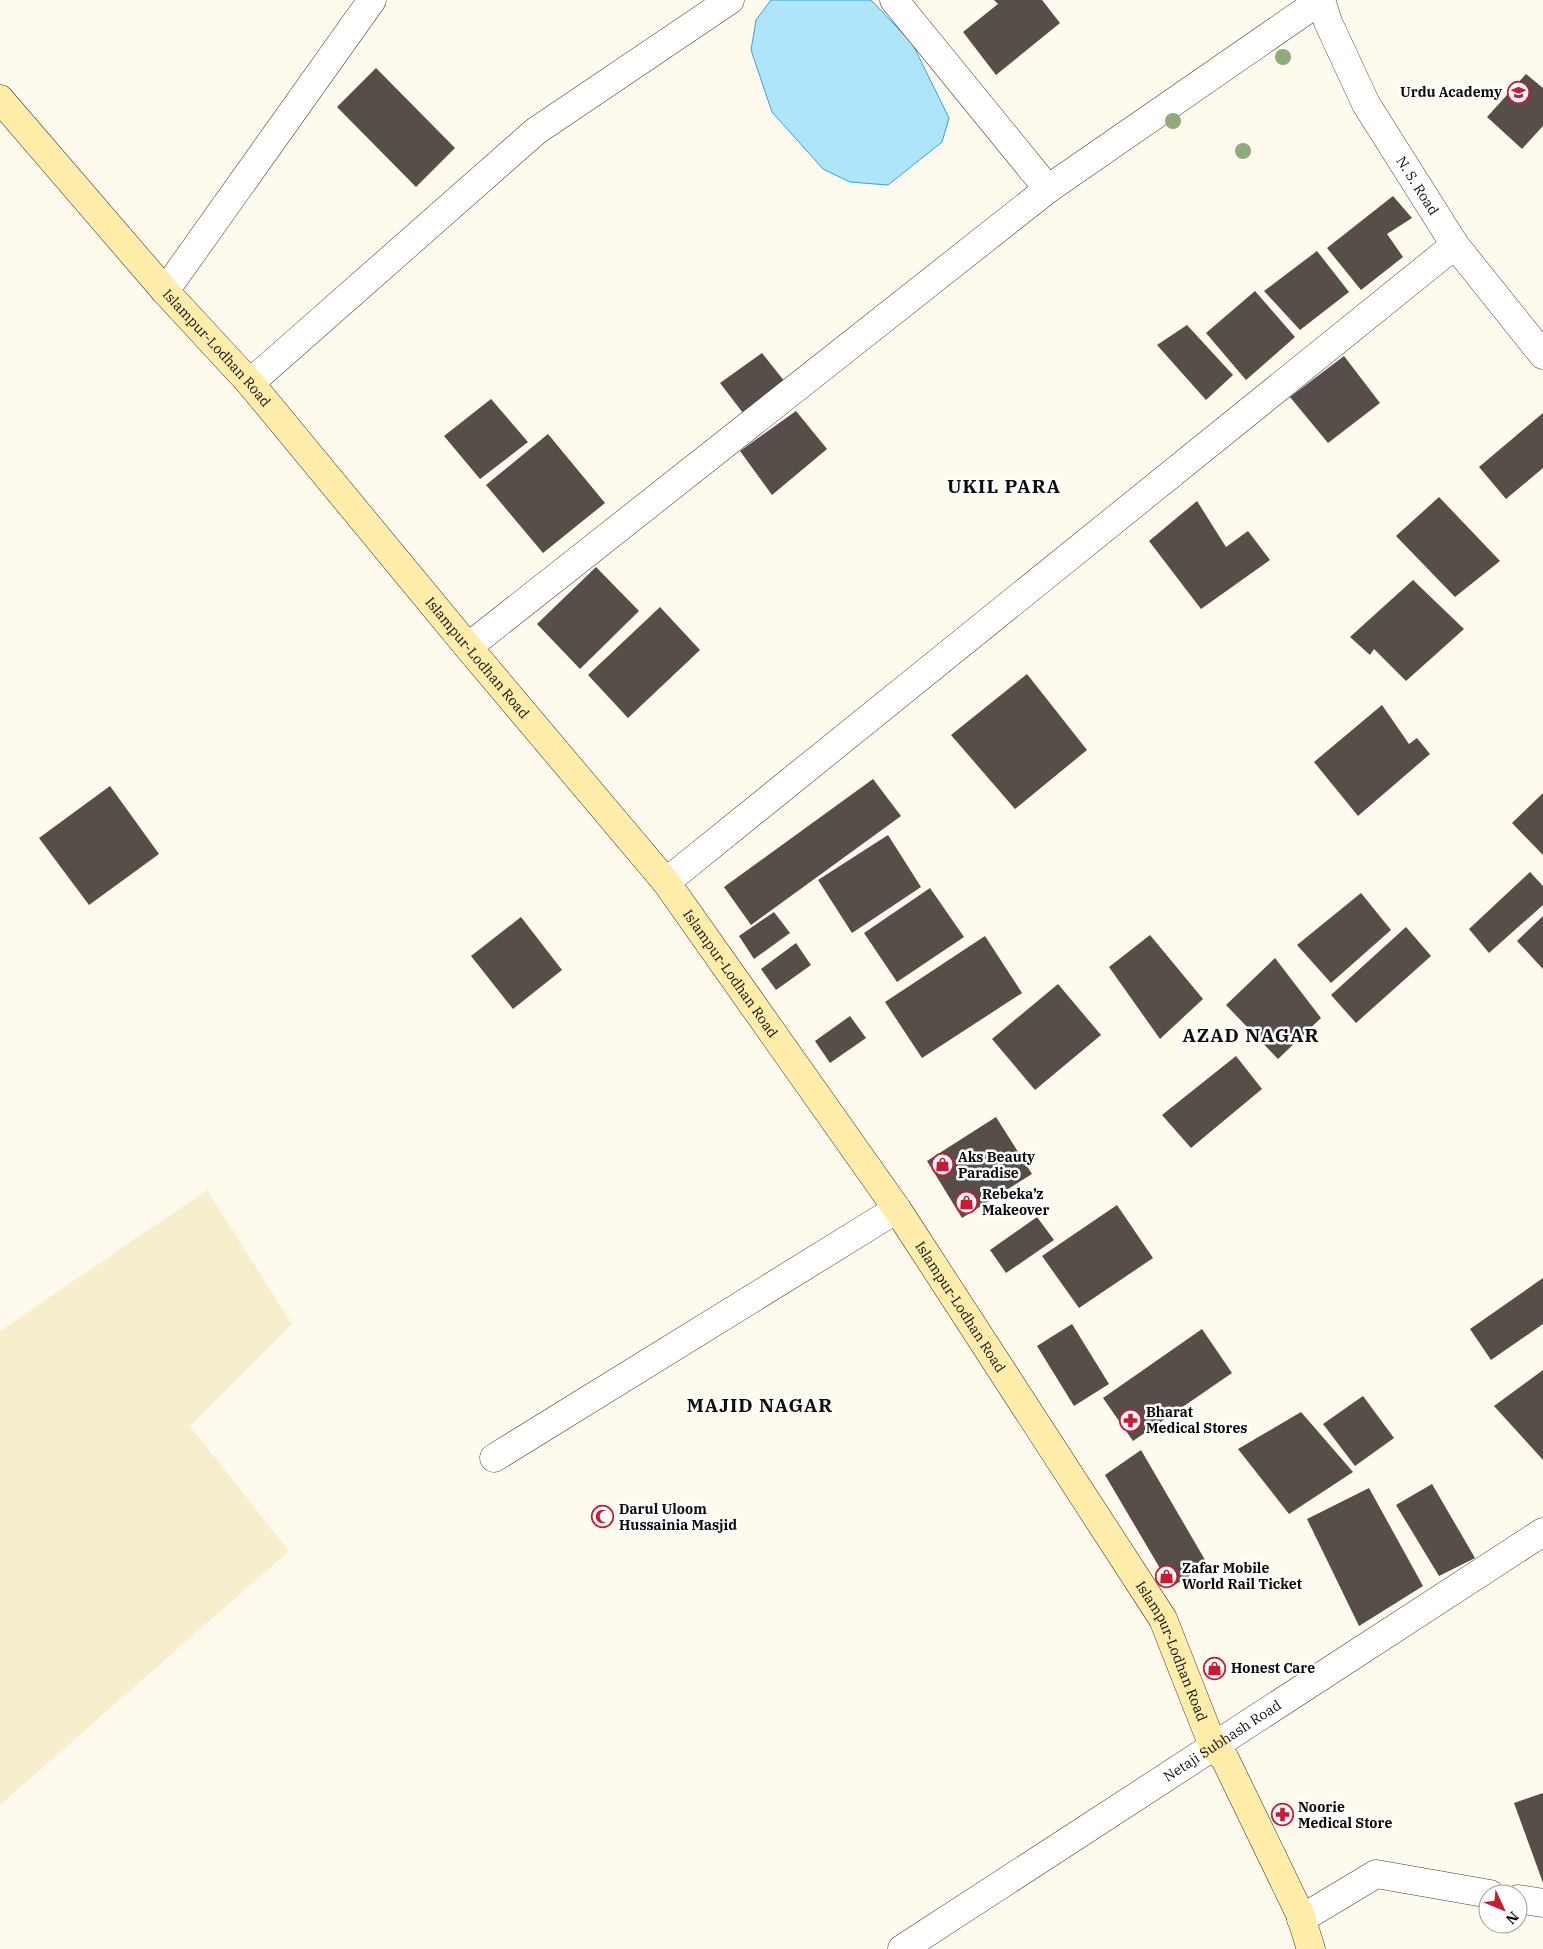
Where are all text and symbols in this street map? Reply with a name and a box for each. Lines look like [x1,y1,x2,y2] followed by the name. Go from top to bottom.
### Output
[1506,80,1530,104] school or university icon: Urdu Academy
[1400,83,1502,101] place label: Urdu Academy
[1392,153,1443,219] street label: N. S. Road
[159,285,275,411] street label: Islampur-Lodhan Road
[947,474,1061,498] district label: UKIL PARA
[422,593,534,722] street label: Islampur-Lodhan Road
[679,906,782,1041] street label: Islampur-Lodhan Road
[1183,1023,1319,1047] district label: AZAD NAGAR
[958,1148,1035,1182] place label: Aks Beauty Paradise
[930,1153,954,1177] shop icon: Aks Beauty Paradise
[982,1185,1049,1219] place label: Rebeka’z Makeover
[954,1190,978,1214] shop icon: Rebeka’z Makeover
[911,1238,1010,1376] street label: Islampur-Lodhan Road
[687,1393,833,1417] district label: MAJID NAGAR
[1146,1403,1247,1437] place label: Bharat Medical Stores
[1118,1408,1142,1432] pharmacy icon: Bharat Medical Stores
[619,1500,737,1534] place label: Darul Uloom Hussainia Masjid
[591,1505,615,1529] mosque icon: Darul Uloom Hussainia Masjid
[1182,1559,1302,1593] place label: Zafar Mobile World Rail Ticket
[1154,1564,1178,1588] shop icon: Zafar Mobile World Rail Ticket
[1132,1578,1212,1724] street label: Islampur-Lodhan Road
[1203,1656,1227,1680] shop icon: Honest Care
[1231,1659,1315,1677] place label: Honest Care
[1160,1696,1285,1786] street label: Netaji Subhash Road
[1298,1798,1392,1832] place label: Noorie Medical Store
[1270,1803,1294,1827] pharmacy icon: Noorie Medical Store
[1478,1884,1528,1934] north arrow
[1502,1908,1523,1928] text: N

